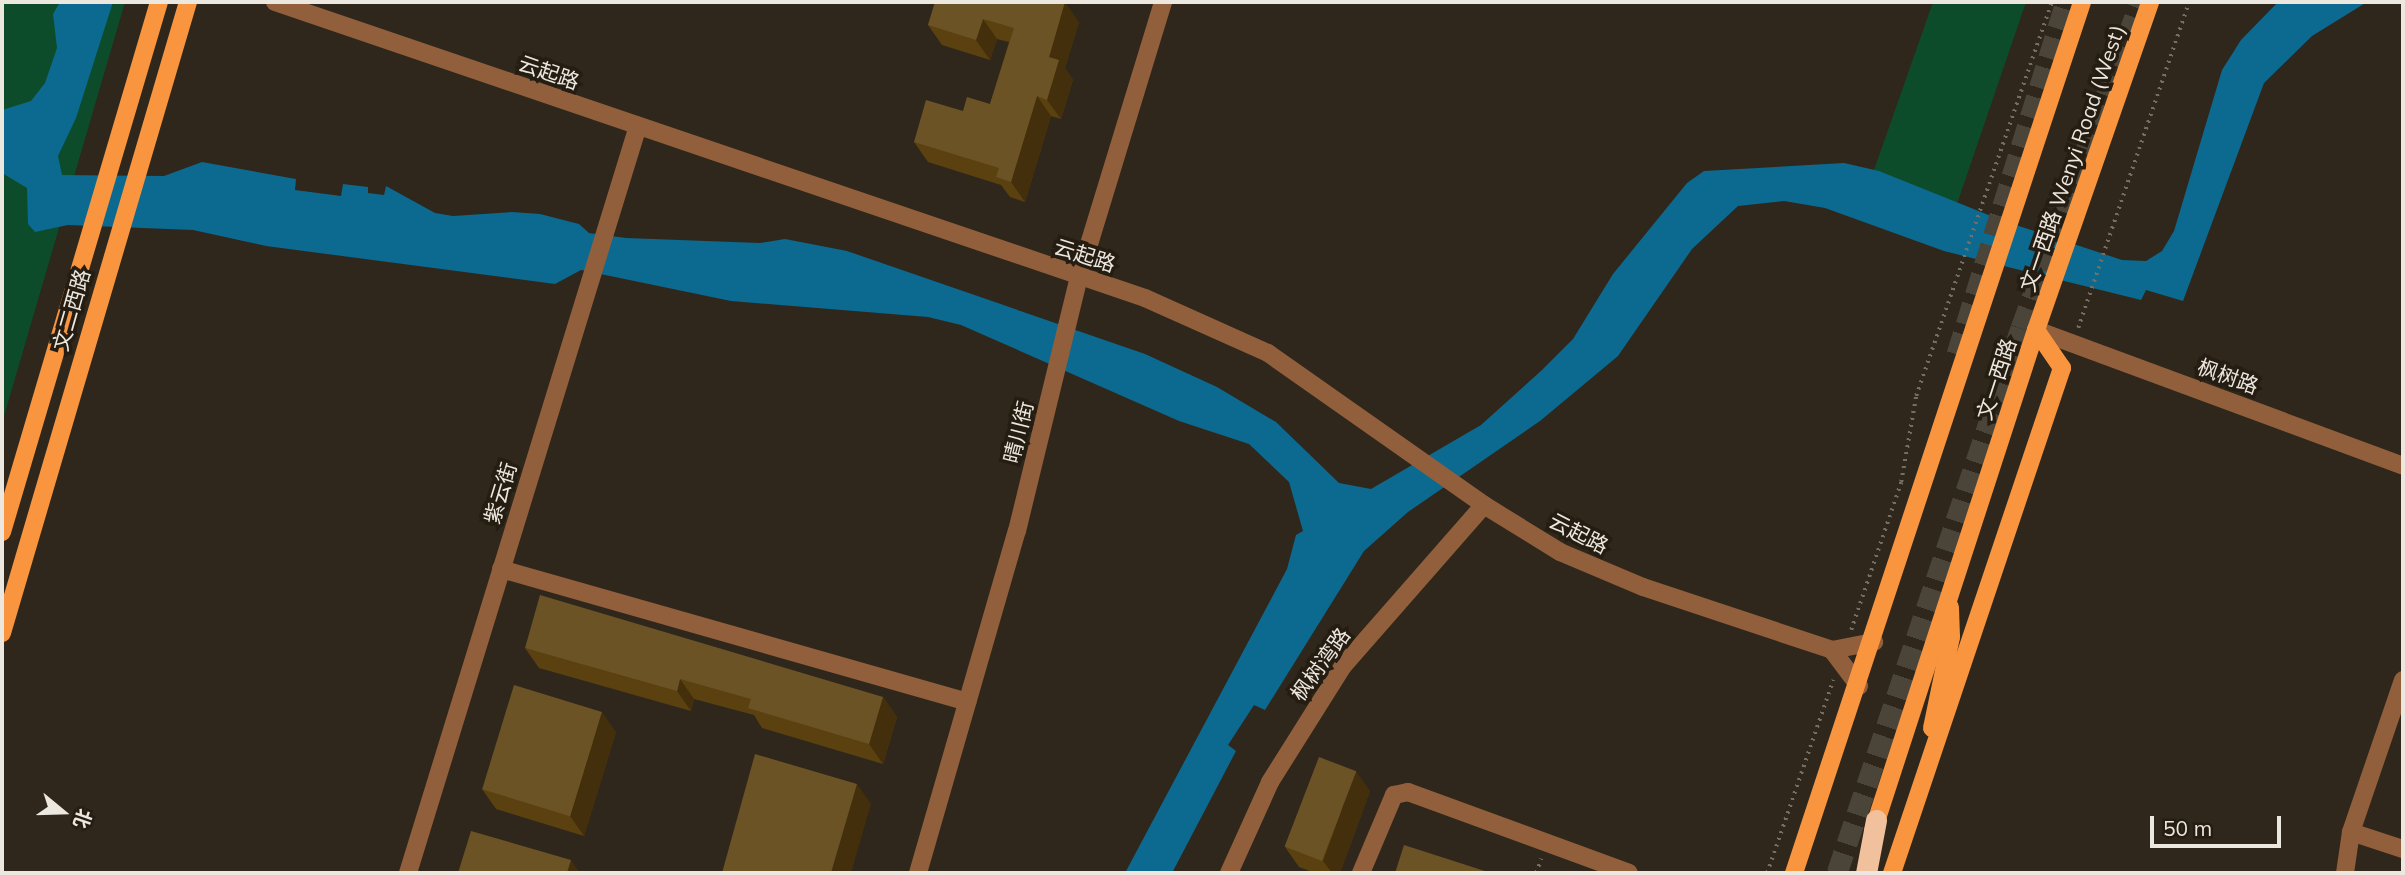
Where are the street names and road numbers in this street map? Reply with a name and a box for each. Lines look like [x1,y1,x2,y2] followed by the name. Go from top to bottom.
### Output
[2014,21,2130,295] street label: 文一西路 Wenyi Road (West)
[515,50,583,94] street label: 云起路
[1051,233,1119,277] street label: 云起路
[47,266,95,354] street label: 文二西路
[1971,335,2021,423] street label: 文一西路
[2194,353,2262,399] street label: 枫树路
[998,398,1038,466] street label: 晴川街
[479,459,521,527] street label: 紫云街
[1545,507,1613,559] street label: 云起路
[1285,623,1355,705] street label: 枫树湾路

